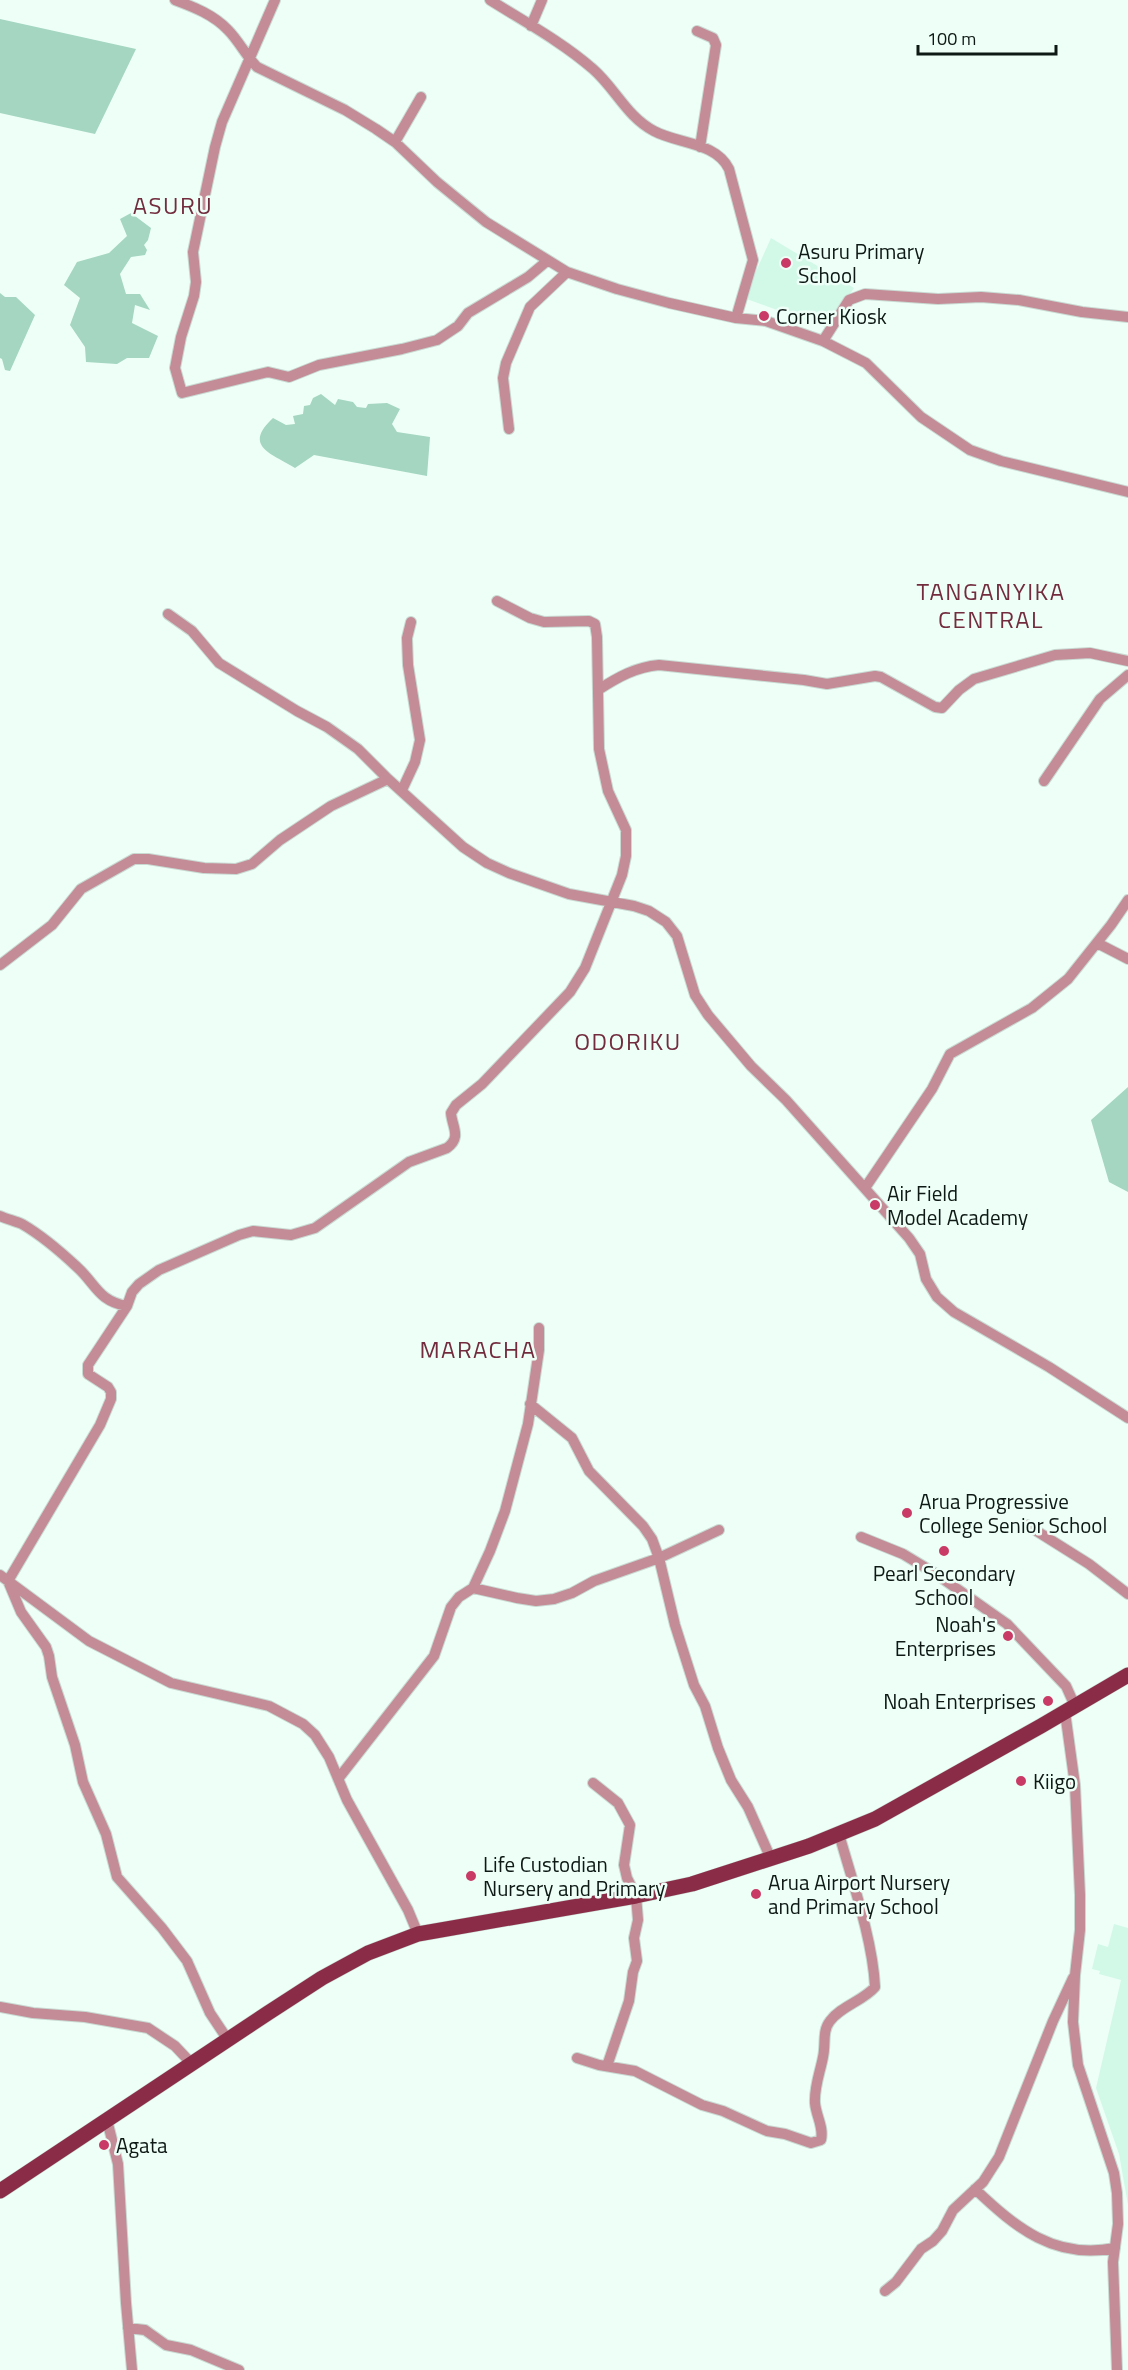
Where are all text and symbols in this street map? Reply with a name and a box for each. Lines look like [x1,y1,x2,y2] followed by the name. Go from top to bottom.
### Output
[918,18,1056,56] scale bar
[927,25,976,52] text: 100 m
[133,187,213,223] district label: ASURU
[798,235,924,291] place label: Asuru Primary School
[779,256,793,270] marker: Asuru Primary School
[776,300,887,332] place label: Corner Kiosk
[757,309,771,323] marker: Corner Kiosk
[916,573,1066,637] district label: TANGANYIKA CENTRAL
[574,1023,682,1059] district label: ODORIKU
[887,1177,1028,1233] place label: Air Field Model Academy
[868,1198,882,1212] marker: Air Field Model Academy
[419,1331,537,1367] district label: MARACHA
[919,1485,1107,1541] place label: Arua Progressive College Senior School
[900,1506,914,1520] marker: Arua Progressive College Senior School
[937,1544,951,1558] marker: Pearl Secondary School
[873,1557,1015,1613] place label: Pearl Secondary School
[895,1608,996,1664] place label: Noah's Enterprises
[1001,1629,1015,1643] marker: Noah's Enterprises
[883,1685,1036,1717] place label: Noah Enterprises
[1041,1694,1055,1708] marker: Noah Enterprises
[1033,1765,1076,1797] place label: Kiigo
[1014,1774,1028,1788] marker: Kiigo
[483,1848,665,1904] place label: Life Custodian Nursery and Primary
[768,1866,950,1922] place label: Arua Airport Nursery and Primary School
[464,1869,478,1883] marker: Life Custodian Nursery and Primary
[749,1887,763,1901] marker: Arua Airport Nursery and Primary School
[116,2129,168,2161] place label: Agata
[97,2138,111,2152] marker: Agata

